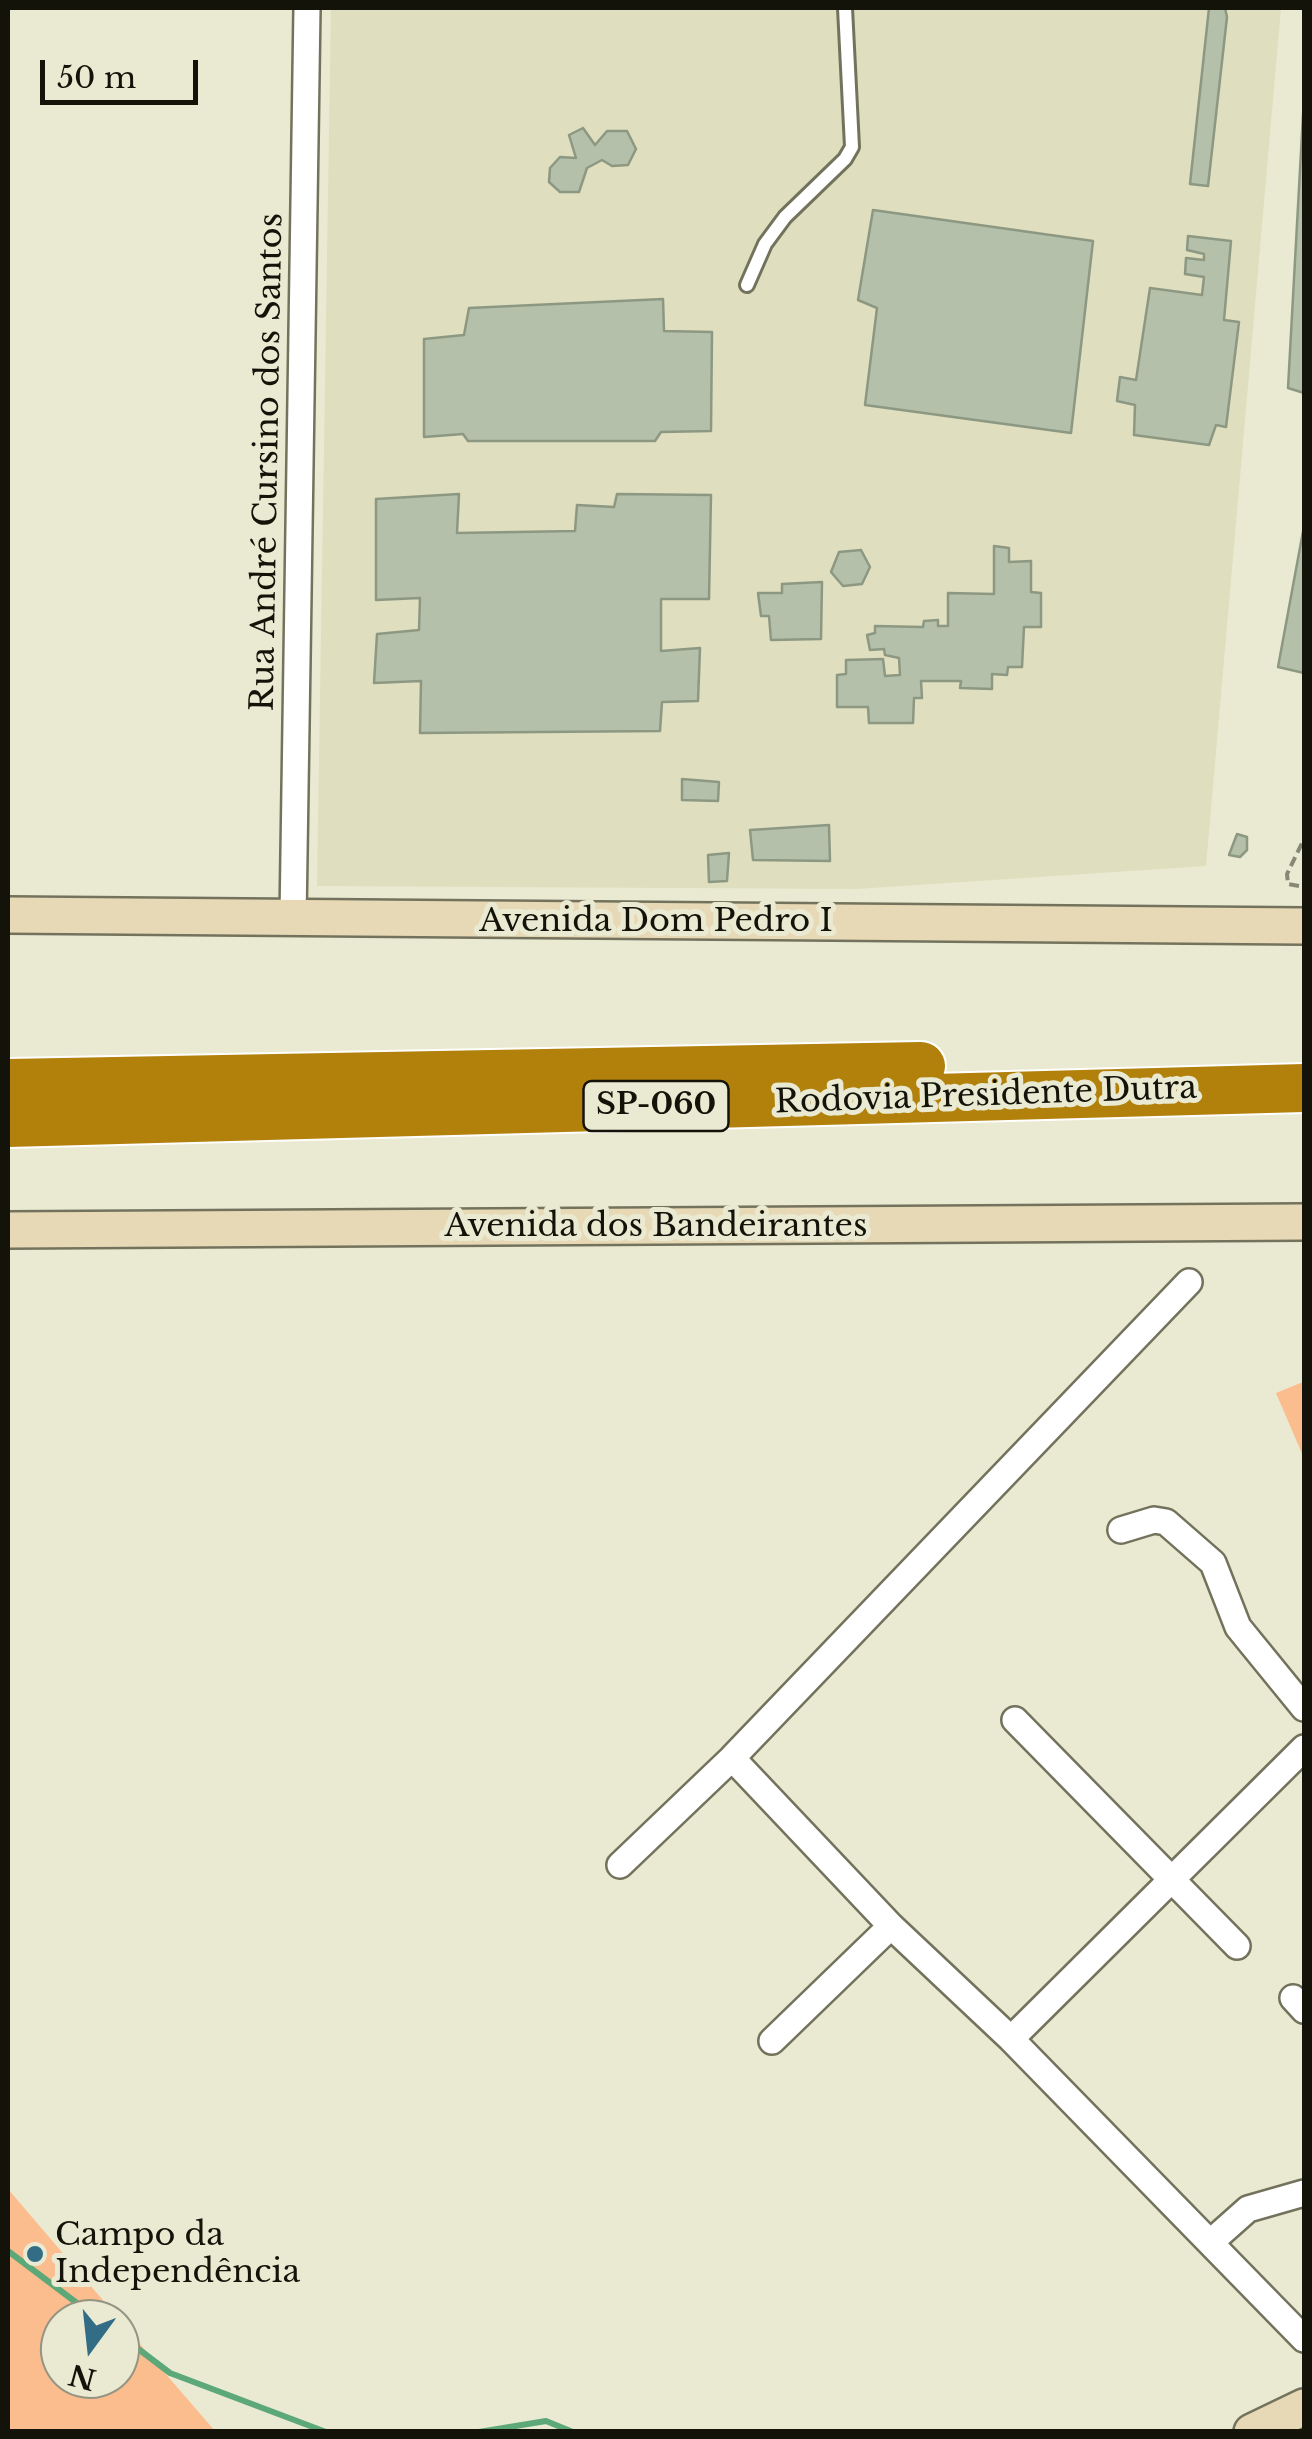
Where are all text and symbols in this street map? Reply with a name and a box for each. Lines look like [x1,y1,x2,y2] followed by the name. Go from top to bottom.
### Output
[45,40,202,102] scale bar
[57,59,136,96] text: 50 m
[244,212,292,712] street label: Rua André Cursino dos Santos
[479,903,833,941] street label: Avenida Dom Pedro I
[774,1069,1198,1123] street label: Rodovia Presidente Dutra
[584,1081,728,1131] road number: SP-060
[445,1208,867,1246] street label: Avenida dos Bandeirantes
[55,2217,300,2292] place label: Campo da Independência
[24,2243,46,2265] marker: Campo da Independência
[40,2299,140,2399] north arrow
[65,2356,100,2397] text: N

